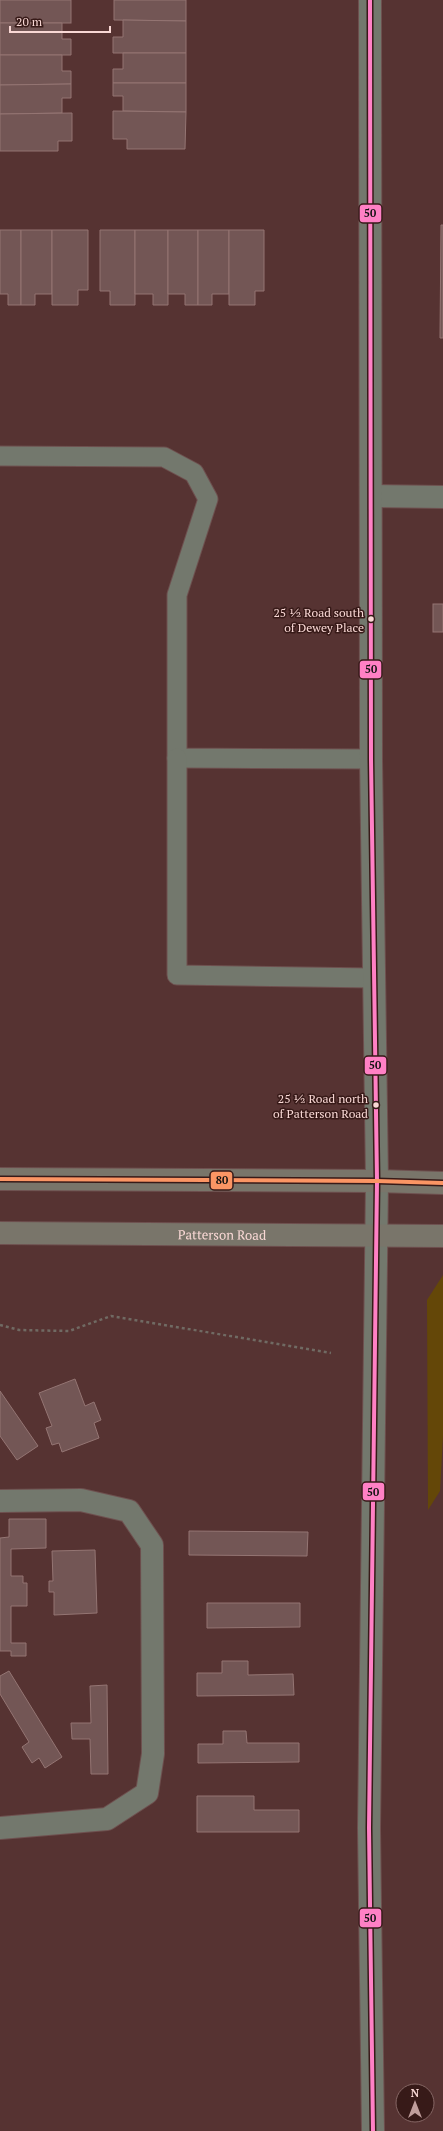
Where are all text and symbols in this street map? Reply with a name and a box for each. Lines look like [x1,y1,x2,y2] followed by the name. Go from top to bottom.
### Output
[10,8,110,34] scale bar
[16,14,43,29] text: 20 m
[359,204,382,223] line badge: 50
[364,206,376,220] text: 50
[273,605,364,635] place label: 25 ½ Road south of Dewey Place
[366,614,376,624] marker: 25 ½ Road south of Dewey Place
[359,660,382,679] line badge: 50
[365,662,377,676] text: 50
[364,1056,387,1075] line badge: 50
[369,1058,381,1072] text: 50
[273,1091,368,1121] place label: 25 ½ Road north of Patterson Road
[371,1100,381,1110] marker: 25 ½ Road north of Patterson Road
[210,1171,233,1190] line badge: 80
[216,1173,228,1187] text: 80
[178,1225,266,1244] street label: Patterson Road
[362,1482,385,1501] line badge: 50
[367,1485,379,1499] text: 50
[359,1908,382,1928] line badge: 50
[364,1911,376,1925] text: 50
[395,2083,435,2123] north arrow
[411,2086,420,2100] text: N

